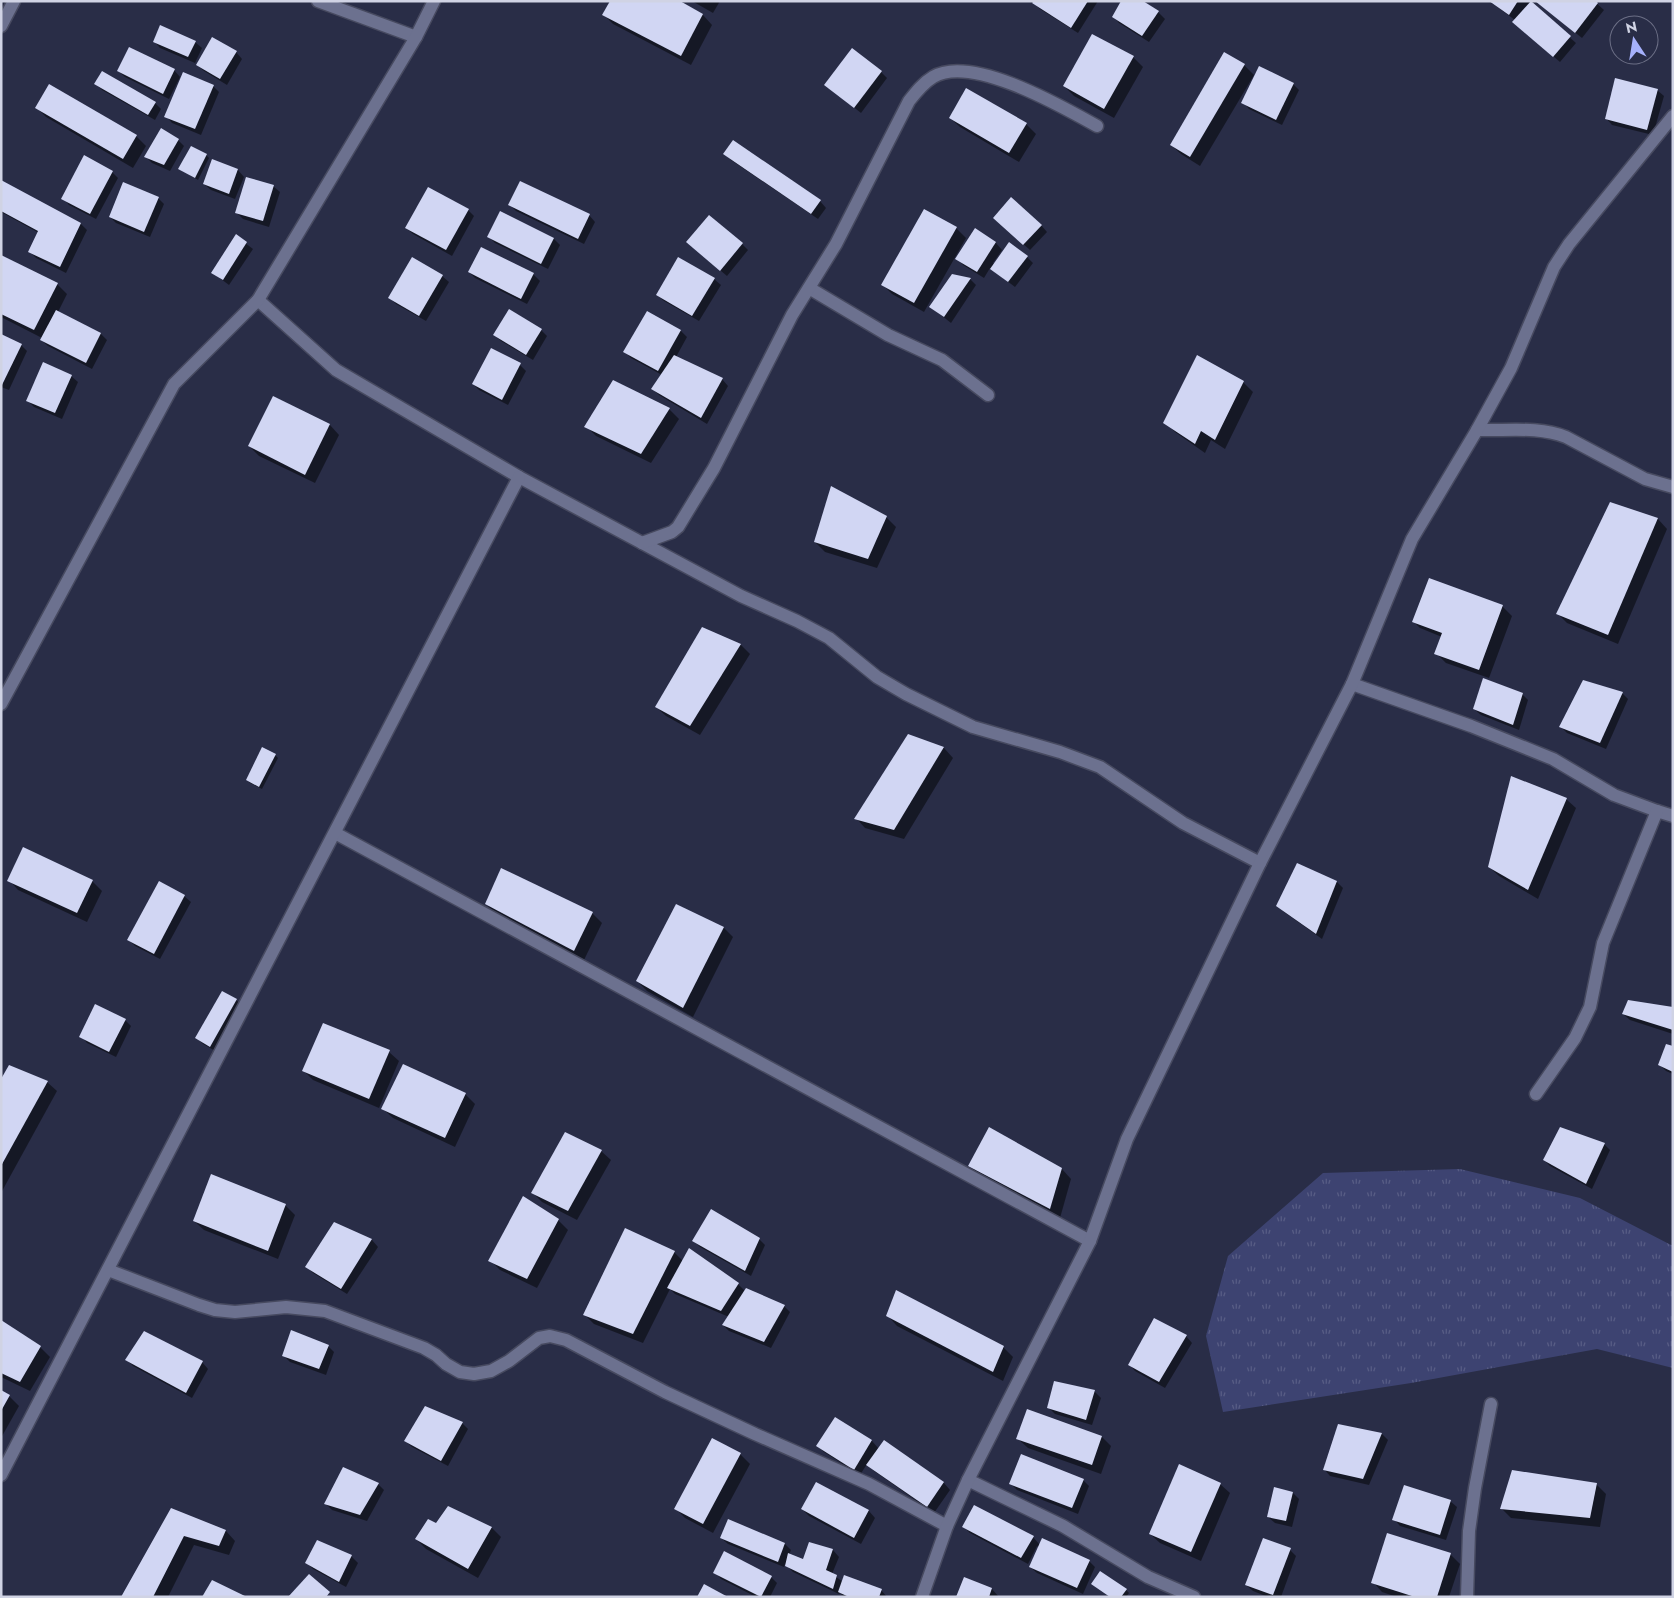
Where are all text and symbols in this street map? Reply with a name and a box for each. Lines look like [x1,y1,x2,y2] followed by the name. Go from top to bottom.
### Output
[1609,15,1659,65] north arrow
[1624,16,1639,38] text: N

